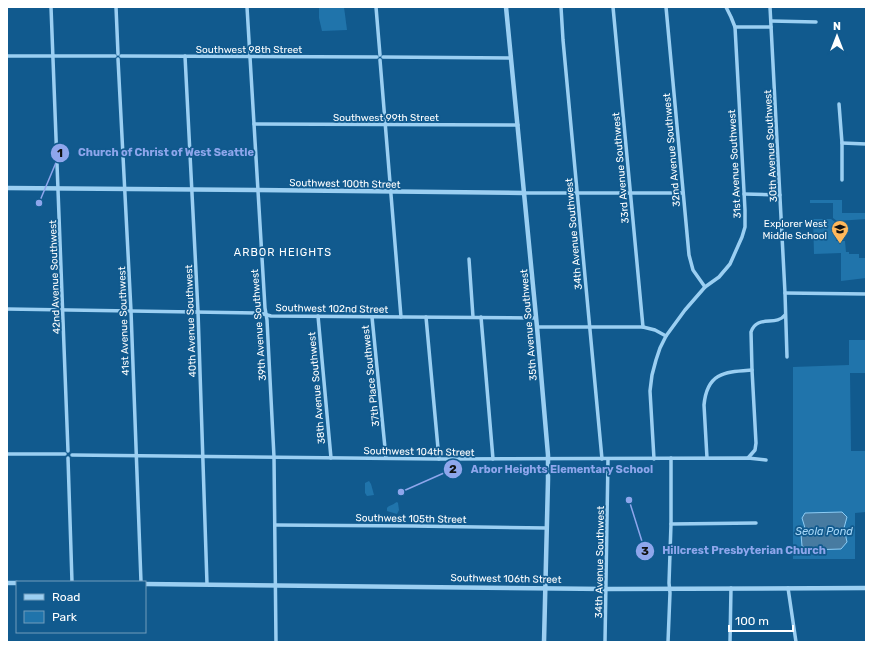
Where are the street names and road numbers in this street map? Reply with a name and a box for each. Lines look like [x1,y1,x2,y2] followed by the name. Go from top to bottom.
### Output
[196,44,302,56] street label: Southwest 98th Street
[762,89,780,202] street label: 30th Avenue Southwest
[661,93,683,207] street label: 32nd Avenue Southwest
[726,109,744,219] street label: 31st Avenue Southwest
[333,112,439,124] street label: Southwest 99th Street
[610,112,632,224] street label: 33rd Avenue Southwest
[289,177,401,191] street label: Southwest 100th Street
[563,177,585,290] street label: 34th Avenue Southwest
[47,220,63,334] street label: 42nd Avenue Southwest
[183,264,199,377] street label: 40th Avenue Southwest
[116,266,132,376] street label: 41st Avenue Southwest
[249,269,269,381] street label: 39th Avenue Southwest
[518,269,540,381] street label: 35th Avenue Southwest
[276,302,389,316] street label: Southwest 102nd Street
[360,325,382,427] street label: 37th Place Southwest
[306,331,328,444] street label: 38th Avenue Southwest
[363,445,475,459] street label: Southwest 104th Street
[593,506,607,618] street label: 34th Avenue Southwest
[355,512,467,526] street label: Southwest 105th Street
[450,572,562,586] street label: Southwest 106th Street

